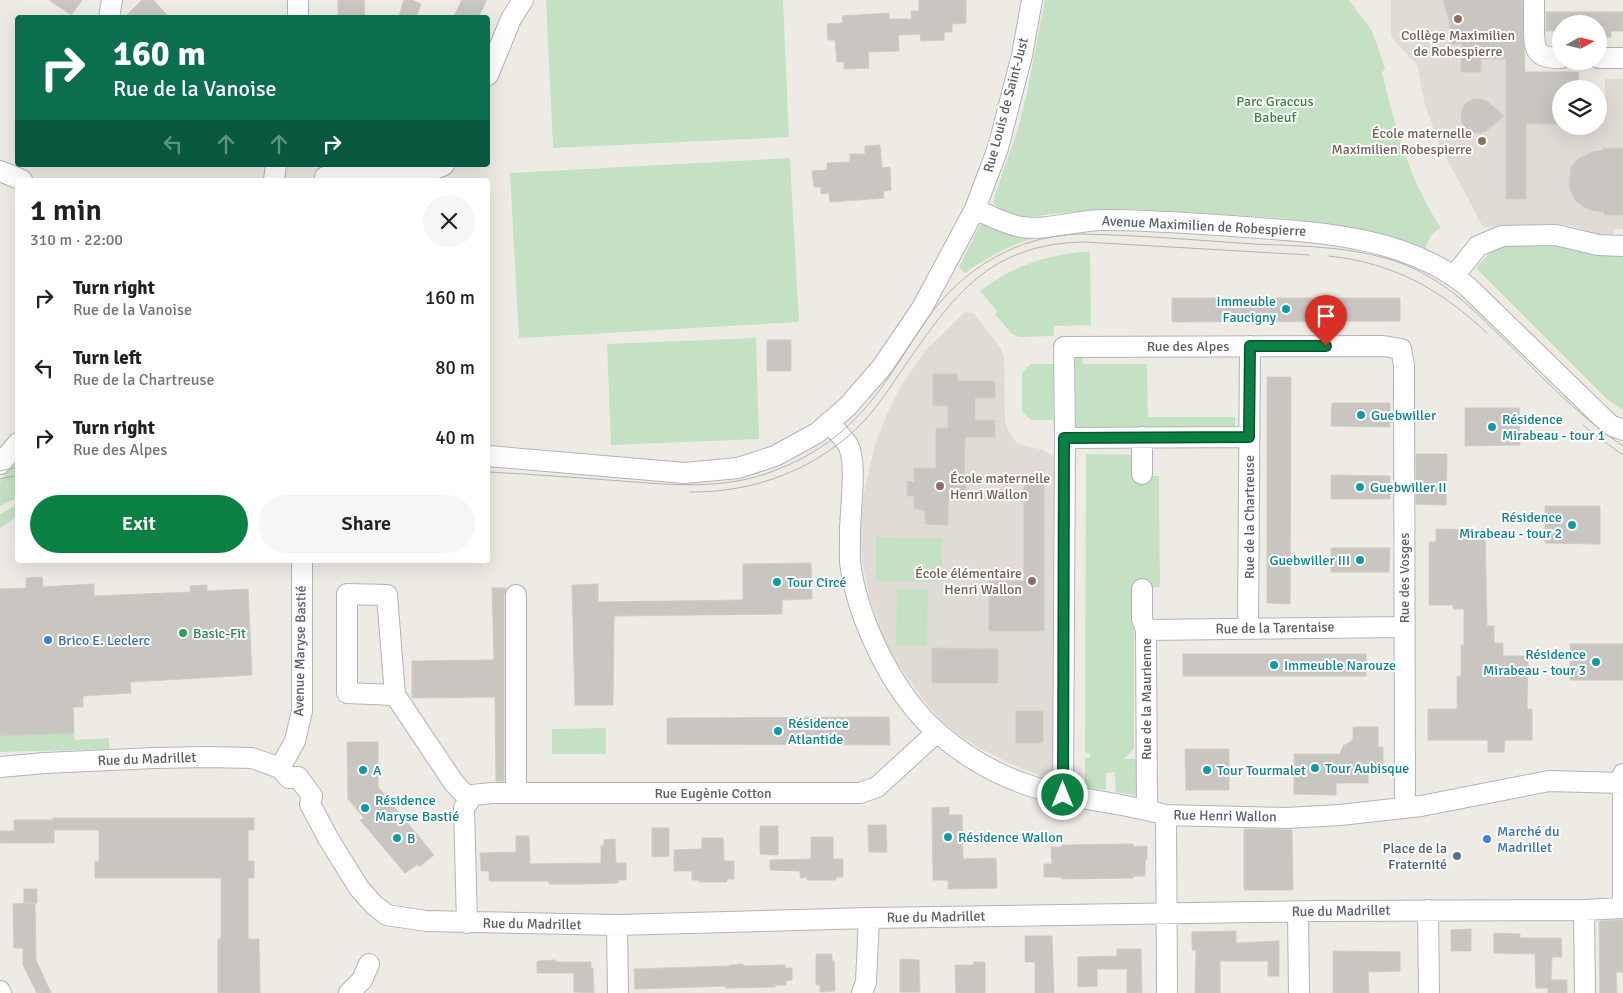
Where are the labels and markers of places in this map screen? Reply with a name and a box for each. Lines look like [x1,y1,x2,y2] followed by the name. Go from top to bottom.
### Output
[1452,13,1464,25] marker: Collège Maximilien de Robespierre
[1401,27,1515,60] place label: Collège Maximilien de Robespierre
[1332,125,1472,158] place label: École maternelle Maximilien Robespierre
[1476,135,1488,147] marker: École maternelle Maximilien Robespierre
[1217,293,1276,326] place label: Immeuble Faucigny
[1305,295,1347,346] pin
[1280,303,1292,315] marker: Immeuble Faucigny
[1371,407,1437,424] place label: Guebwiller
[1355,409,1367,421] marker: Guebwiller
[1502,411,1605,444] place label: Résidence Mirabeau - tour 1
[1486,421,1498,433] marker: Résidence Mirabeau - tour 1
[950,470,1050,503] place label: École maternelle Henri Wallon
[1370,479,1447,496] place label: Guebwiller II
[934,480,946,492] marker: École maternelle Henri Wallon
[1354,481,1366,493] marker: Guebwiller II
[1459,509,1562,542] place label: Résidence Mirabeau - tour 2
[1566,519,1578,531] marker: Résidence Mirabeau - tour 2
[1269,552,1350,569] place label: Guebwiller III
[1354,554,1366,566] marker: Guebwiller III
[915,565,1022,598] place label: École élémentaire Henri Wallon
[787,574,847,591] place label: Tour Circé
[1026,575,1038,587] marker: École élémentaire Henri Wallon
[771,576,783,588] marker: Tour Circé
[193,625,246,642] place label: Basic-Fit
[177,627,189,639] marker: Basic-Fit
[58,632,150,649] place label: Brico E. Leclerc
[42,634,54,646] marker: Brico E. Leclerc
[1483,646,1586,679] place label: Résidence Mirabeau - tour 3
[1590,656,1602,668] marker: Résidence Mirabeau - tour 3
[1284,657,1396,674] place label: Immeuble Narouze
[1268,659,1280,671] marker: Immeuble Narouze
[788,715,849,748] place label: Résidence Atlantide
[772,725,784,737] marker: Résidence Atlantide
[1325,760,1409,777] place label: Tour Aubisque
[373,762,382,779] place label: A
[1217,762,1306,779] place label: Tour Tourmalet
[1309,762,1321,774] marker: Tour Aubisque
[357,764,369,776] marker: A
[1201,764,1213,776] marker: Tour Tourmalet
[375,792,459,825] place label: Résidence Maryse Bastié
[359,802,371,814] marker: Résidence Maryse Bastié
[1497,823,1560,856] place label: Marché du Madrillet
[958,829,1063,846] place label: Résidence Wallon
[407,830,415,847] place label: B
[942,831,954,843] marker: Résidence Wallon
[391,832,403,844] marker: B
[1481,833,1493,845] marker: Marché du Madrillet
[1383,840,1447,873] place label: Place de la Fraternité
[1451,850,1463,862] marker: Place de la Fraternité

